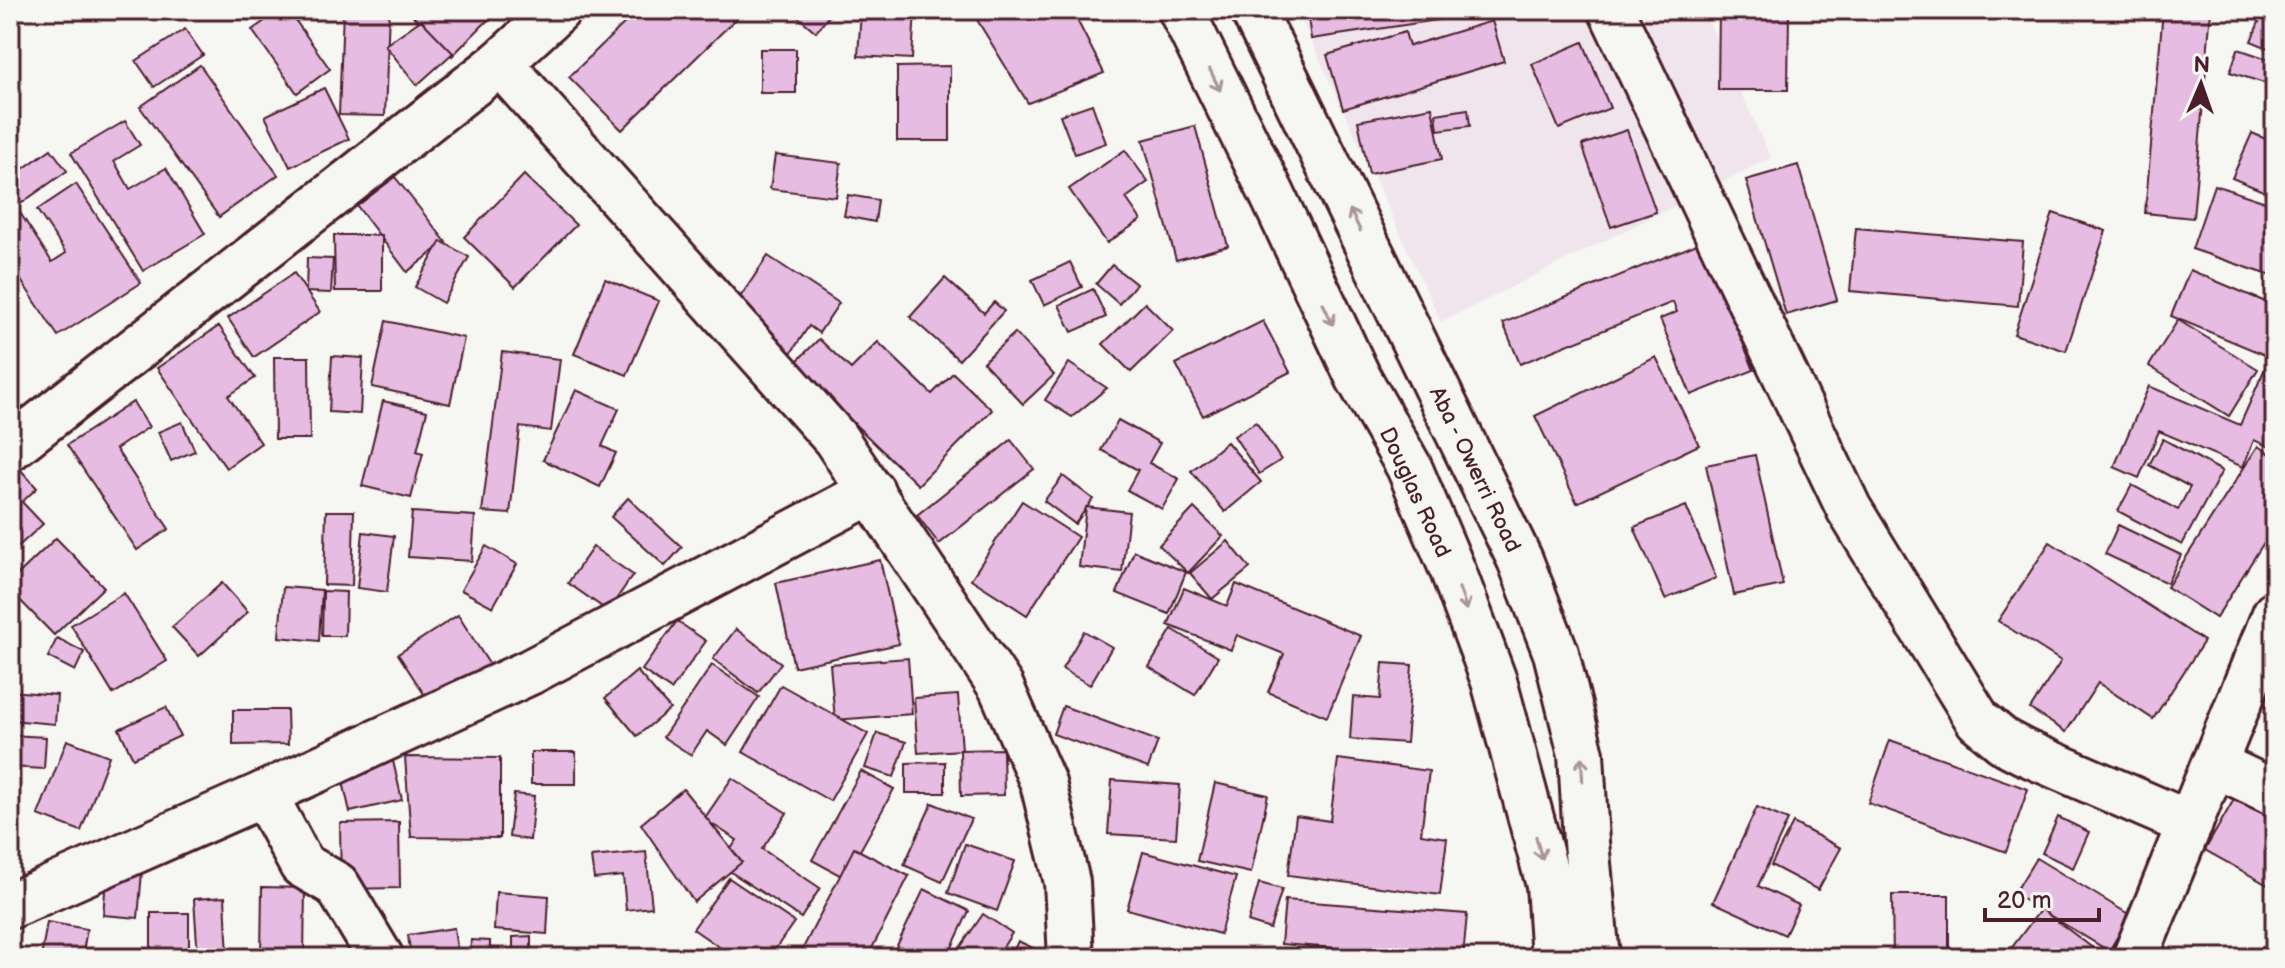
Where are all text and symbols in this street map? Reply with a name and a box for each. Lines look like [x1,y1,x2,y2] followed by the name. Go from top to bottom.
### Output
[2161,44,2241,124] north arrow
[2193,52,2210,79] text: N
[1208,67,1224,91] one-way arrow
[1347,209,1362,233] one-way arrow
[1322,301,1337,326] one-way arrow
[1423,382,1526,557] street label: Aba - Owerri Road
[1373,423,1456,562] street label: Douglas Road
[1457,586,1471,611] one-way arrow
[1575,756,1590,783] one-way arrow
[1533,834,1548,860] one-way arrow
[1985,872,2099,922] scale bar
[1997,886,2052,915] text: 20 m

